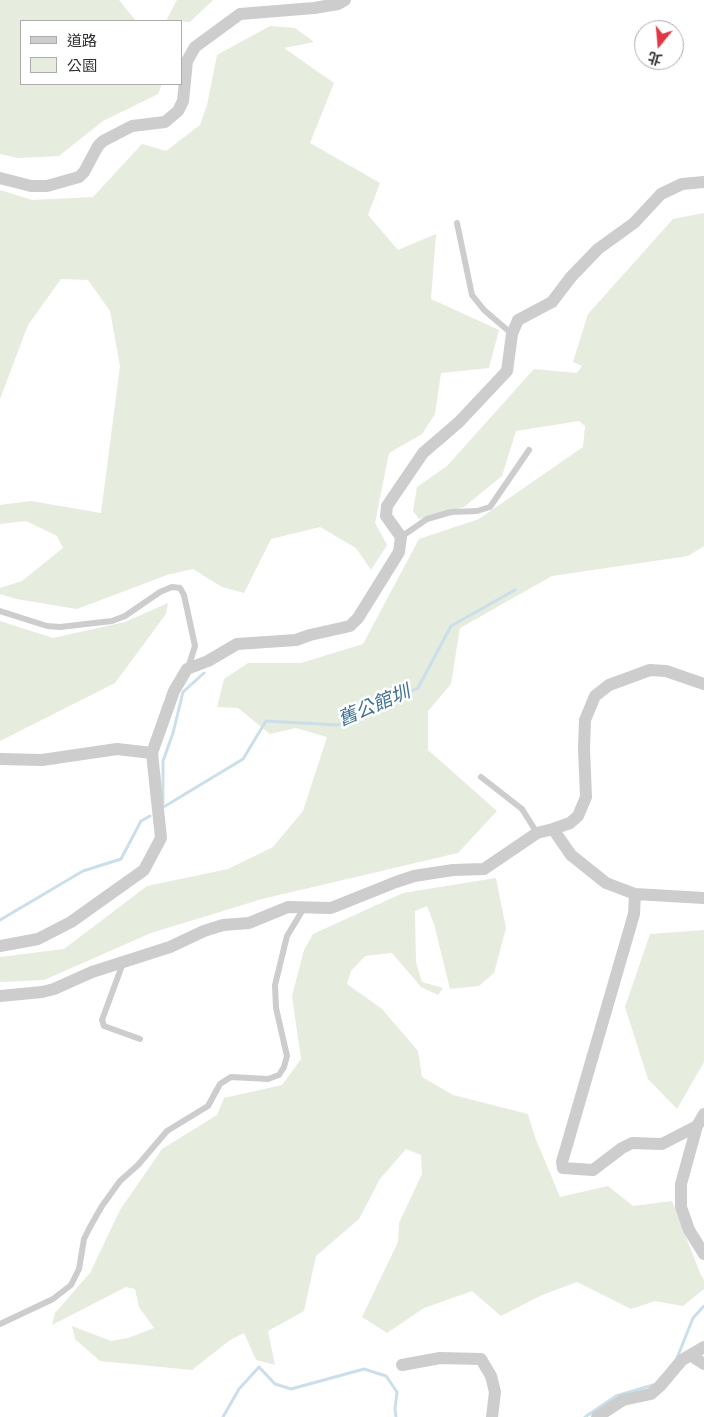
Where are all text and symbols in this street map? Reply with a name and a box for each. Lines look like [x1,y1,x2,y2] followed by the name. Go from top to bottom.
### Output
[20,20,182,85] legend
[634,20,684,70] north arrow
[67,32,97,50] text: 道路
[646,49,664,68] text: 北
[67,57,97,75] text: 公園
[335,681,413,731] water label: 舊公館圳

